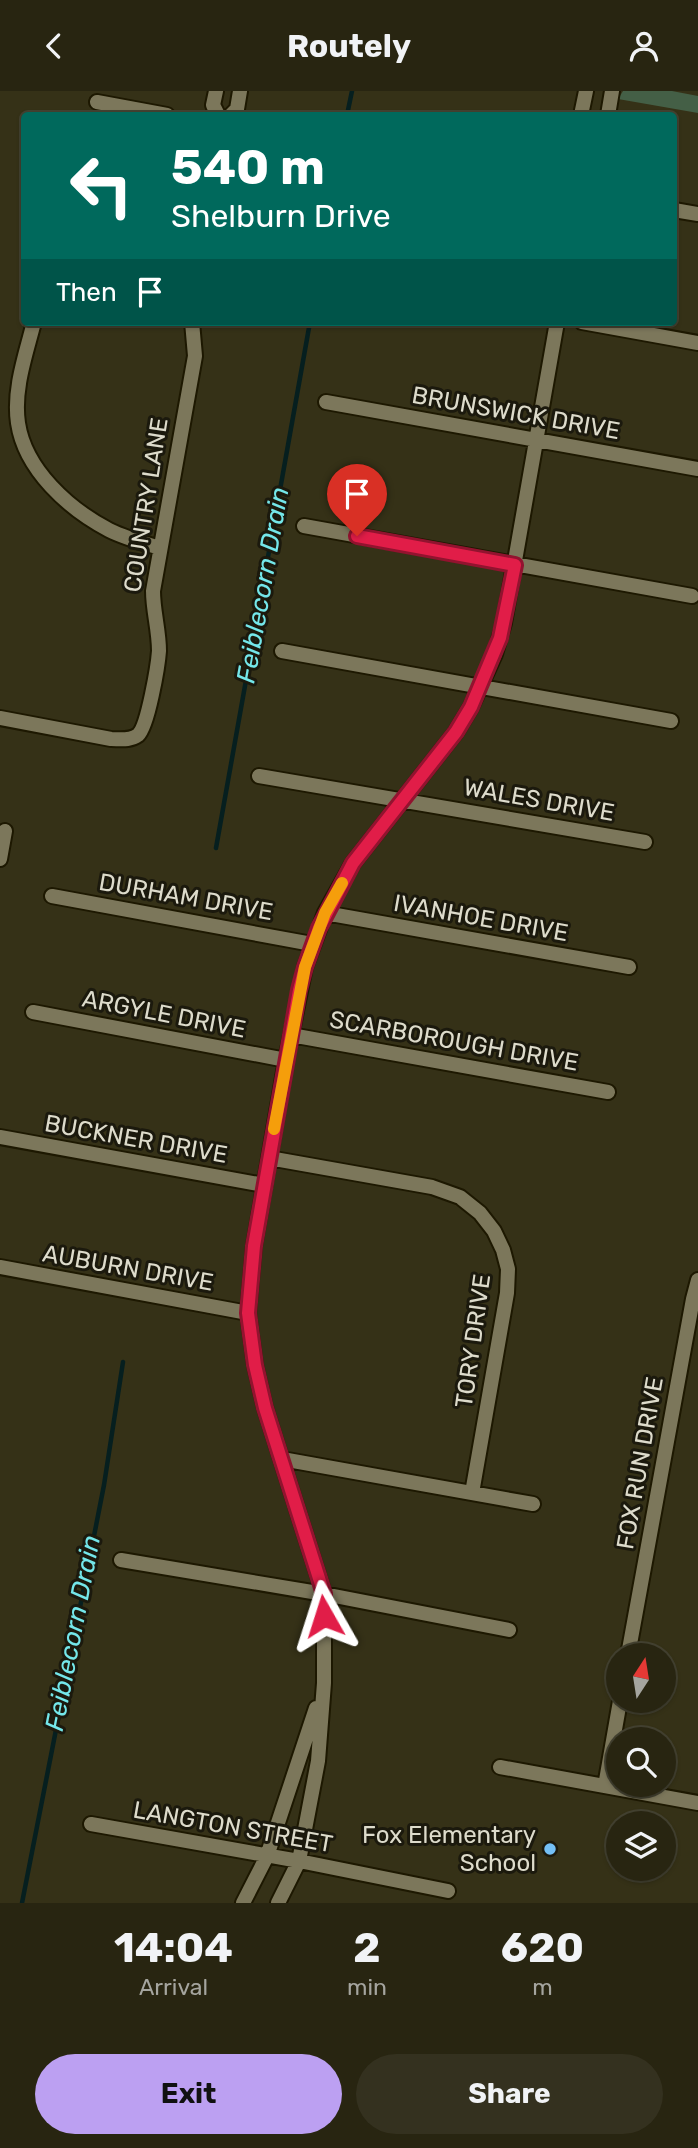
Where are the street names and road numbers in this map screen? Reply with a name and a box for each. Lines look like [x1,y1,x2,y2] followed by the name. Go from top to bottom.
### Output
[410,381,622,445] street label: BRUNSWICK DRIVE
[118,416,174,594] street label: COUNTRY LANE
[461,773,617,827] street label: WALES DRIVE
[97,868,275,926] street label: DURHAM DRIVE
[392,889,570,947] street label: IVANHOE DRIVE
[80,984,248,1044] street label: ARGYLE DRIVE
[327,1005,581,1077] street label: SCARBOROUGH DRIVE
[42,1109,230,1169] street label: BUCKNER DRIVE
[40,1239,216,1297] street label: AUBURN DRIVE
[450,1272,496,1410] street label: TORY DRIVE
[611,1374,669,1552] street label: FOX RUN DRIVE
[131,1796,335,1858] street label: LANGTON STREET

